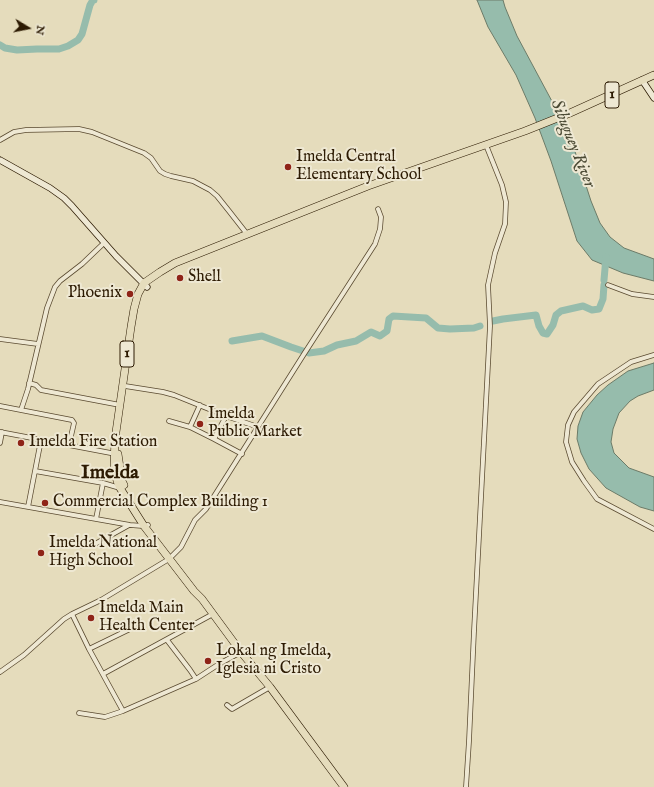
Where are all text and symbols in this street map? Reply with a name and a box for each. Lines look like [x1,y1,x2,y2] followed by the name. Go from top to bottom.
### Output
[8,8,48,48] north arrow
[32,24,48,36] text: N
[605,82,619,108] road number: 1
[545,97,599,191] water label: Sibuguey River
[296,148,422,186] place label: Imelda Central Elementary School
[283,162,293,172] marker: Imelda Central Elementary School
[188,268,221,288] place label: Shell
[175,273,185,283] marker: Shell
[68,284,122,304] place label: Phoenix
[125,289,135,299] marker: Phoenix
[120,341,134,367] road number: 1
[208,405,302,443] place label: Imelda Public Market
[195,419,205,429] marker: Imelda Public Market
[29,433,157,453] place label: Imelda Fire Station
[16,438,26,448] marker: Imelda Fire Station
[81,462,139,486] district label: Imelda
[53,493,268,513] place label: Commercial Complex Building 1
[40,498,50,508] marker: Commercial Complex Building 1
[49,534,157,572] place label: Imelda National High School
[36,548,46,558] marker: Imelda National High School
[99,599,195,637] place label: Imelda Main Health Center
[86,613,96,623] marker: Imelda Main Health Center
[216,642,331,680] place label: Lokal ng Imelda, Iglesia ni Cristo
[203,656,213,666] marker: Lokal ng Imelda, Iglesia ni Cristo

